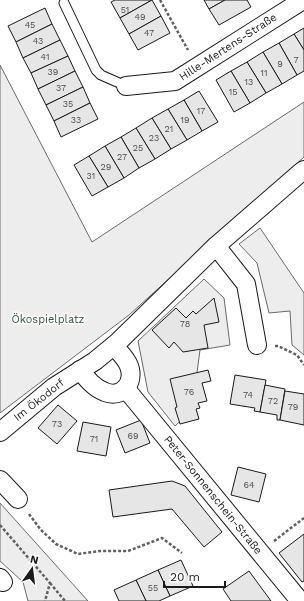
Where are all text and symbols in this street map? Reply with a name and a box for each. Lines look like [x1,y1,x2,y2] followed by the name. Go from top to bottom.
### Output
[121,5,129,15] house number: 51
[177,11,279,83] street label: Hille-Mertens-Straße
[134,12,146,22] house number: 49
[25,20,35,30] house number: 45
[144,28,154,38] house number: 47
[33,36,43,46] house number: 43
[41,52,49,62] house number: 41
[293,55,299,65] house number: 7
[277,59,283,69] house number: 9
[48,67,58,77] house number: 39
[260,68,268,78] house number: 11
[245,77,253,87] house number: 13
[56,83,66,93] house number: 37
[229,87,237,97] house number: 15
[63,99,73,109] house number: 35
[197,106,205,116] house number: 17
[71,115,81,125] house number: 33
[180,115,190,125] house number: 19
[165,124,173,134] house number: 21
[149,133,159,143] house number: 23
[133,143,143,153] house number: 25
[117,152,127,162] house number: 27
[101,162,111,172] house number: 29
[87,171,95,181] house number: 31
[12,312,85,326] park label: Ökospielplatz
[180,319,190,329] house number: 78
[11,375,67,424] street label: Im Ökodorf
[184,387,194,397] house number: 76
[243,390,253,400] house number: 74
[268,396,278,406] house number: 72
[288,402,298,412] house number: 79
[52,419,62,429] house number: 73
[127,431,139,441] house number: 69
[161,433,265,557] street label: Peter-Sonnenschein-Straße
[90,434,98,444] house number: 71
[244,480,255,490] house number: 64
[12,549,52,589] north arrow
[29,552,40,567] text: N
[164,563,225,589] scale bar
[170,570,200,584] text: 20 m
[148,583,158,593] house number: 55

